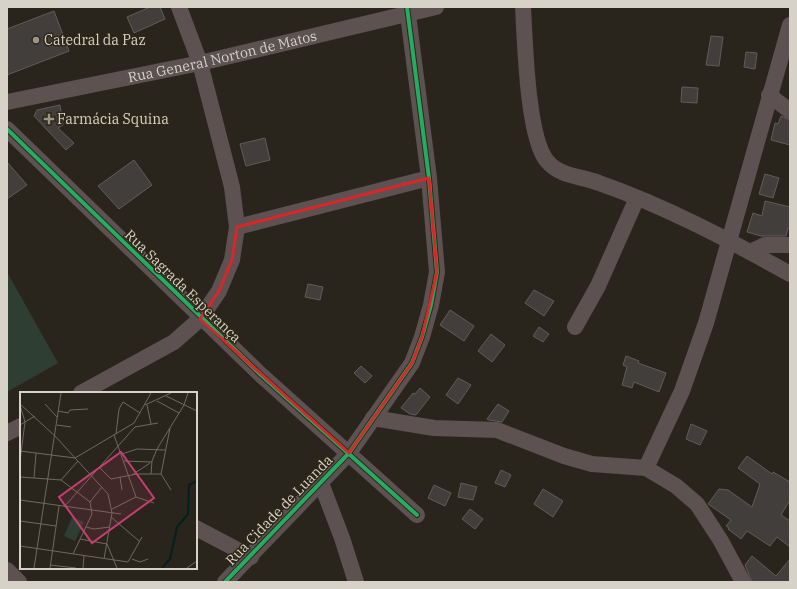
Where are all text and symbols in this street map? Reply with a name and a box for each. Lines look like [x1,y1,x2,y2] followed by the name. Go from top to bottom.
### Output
[126,27,319,86] street label: Rua General Norton de Matos
[44,31,146,49] place label: Catedral da Paz
[31,35,41,45] marker: Catedral da Paz
[57,110,169,128] place label: Farmácia Squina
[44,114,54,124] marker: Farmácia Squina
[121,226,245,347] street label: Rua Sagrada Esperança
[20,392,197,569] inset map
[222,451,337,569] street label: Rua Cidade de Luanda

